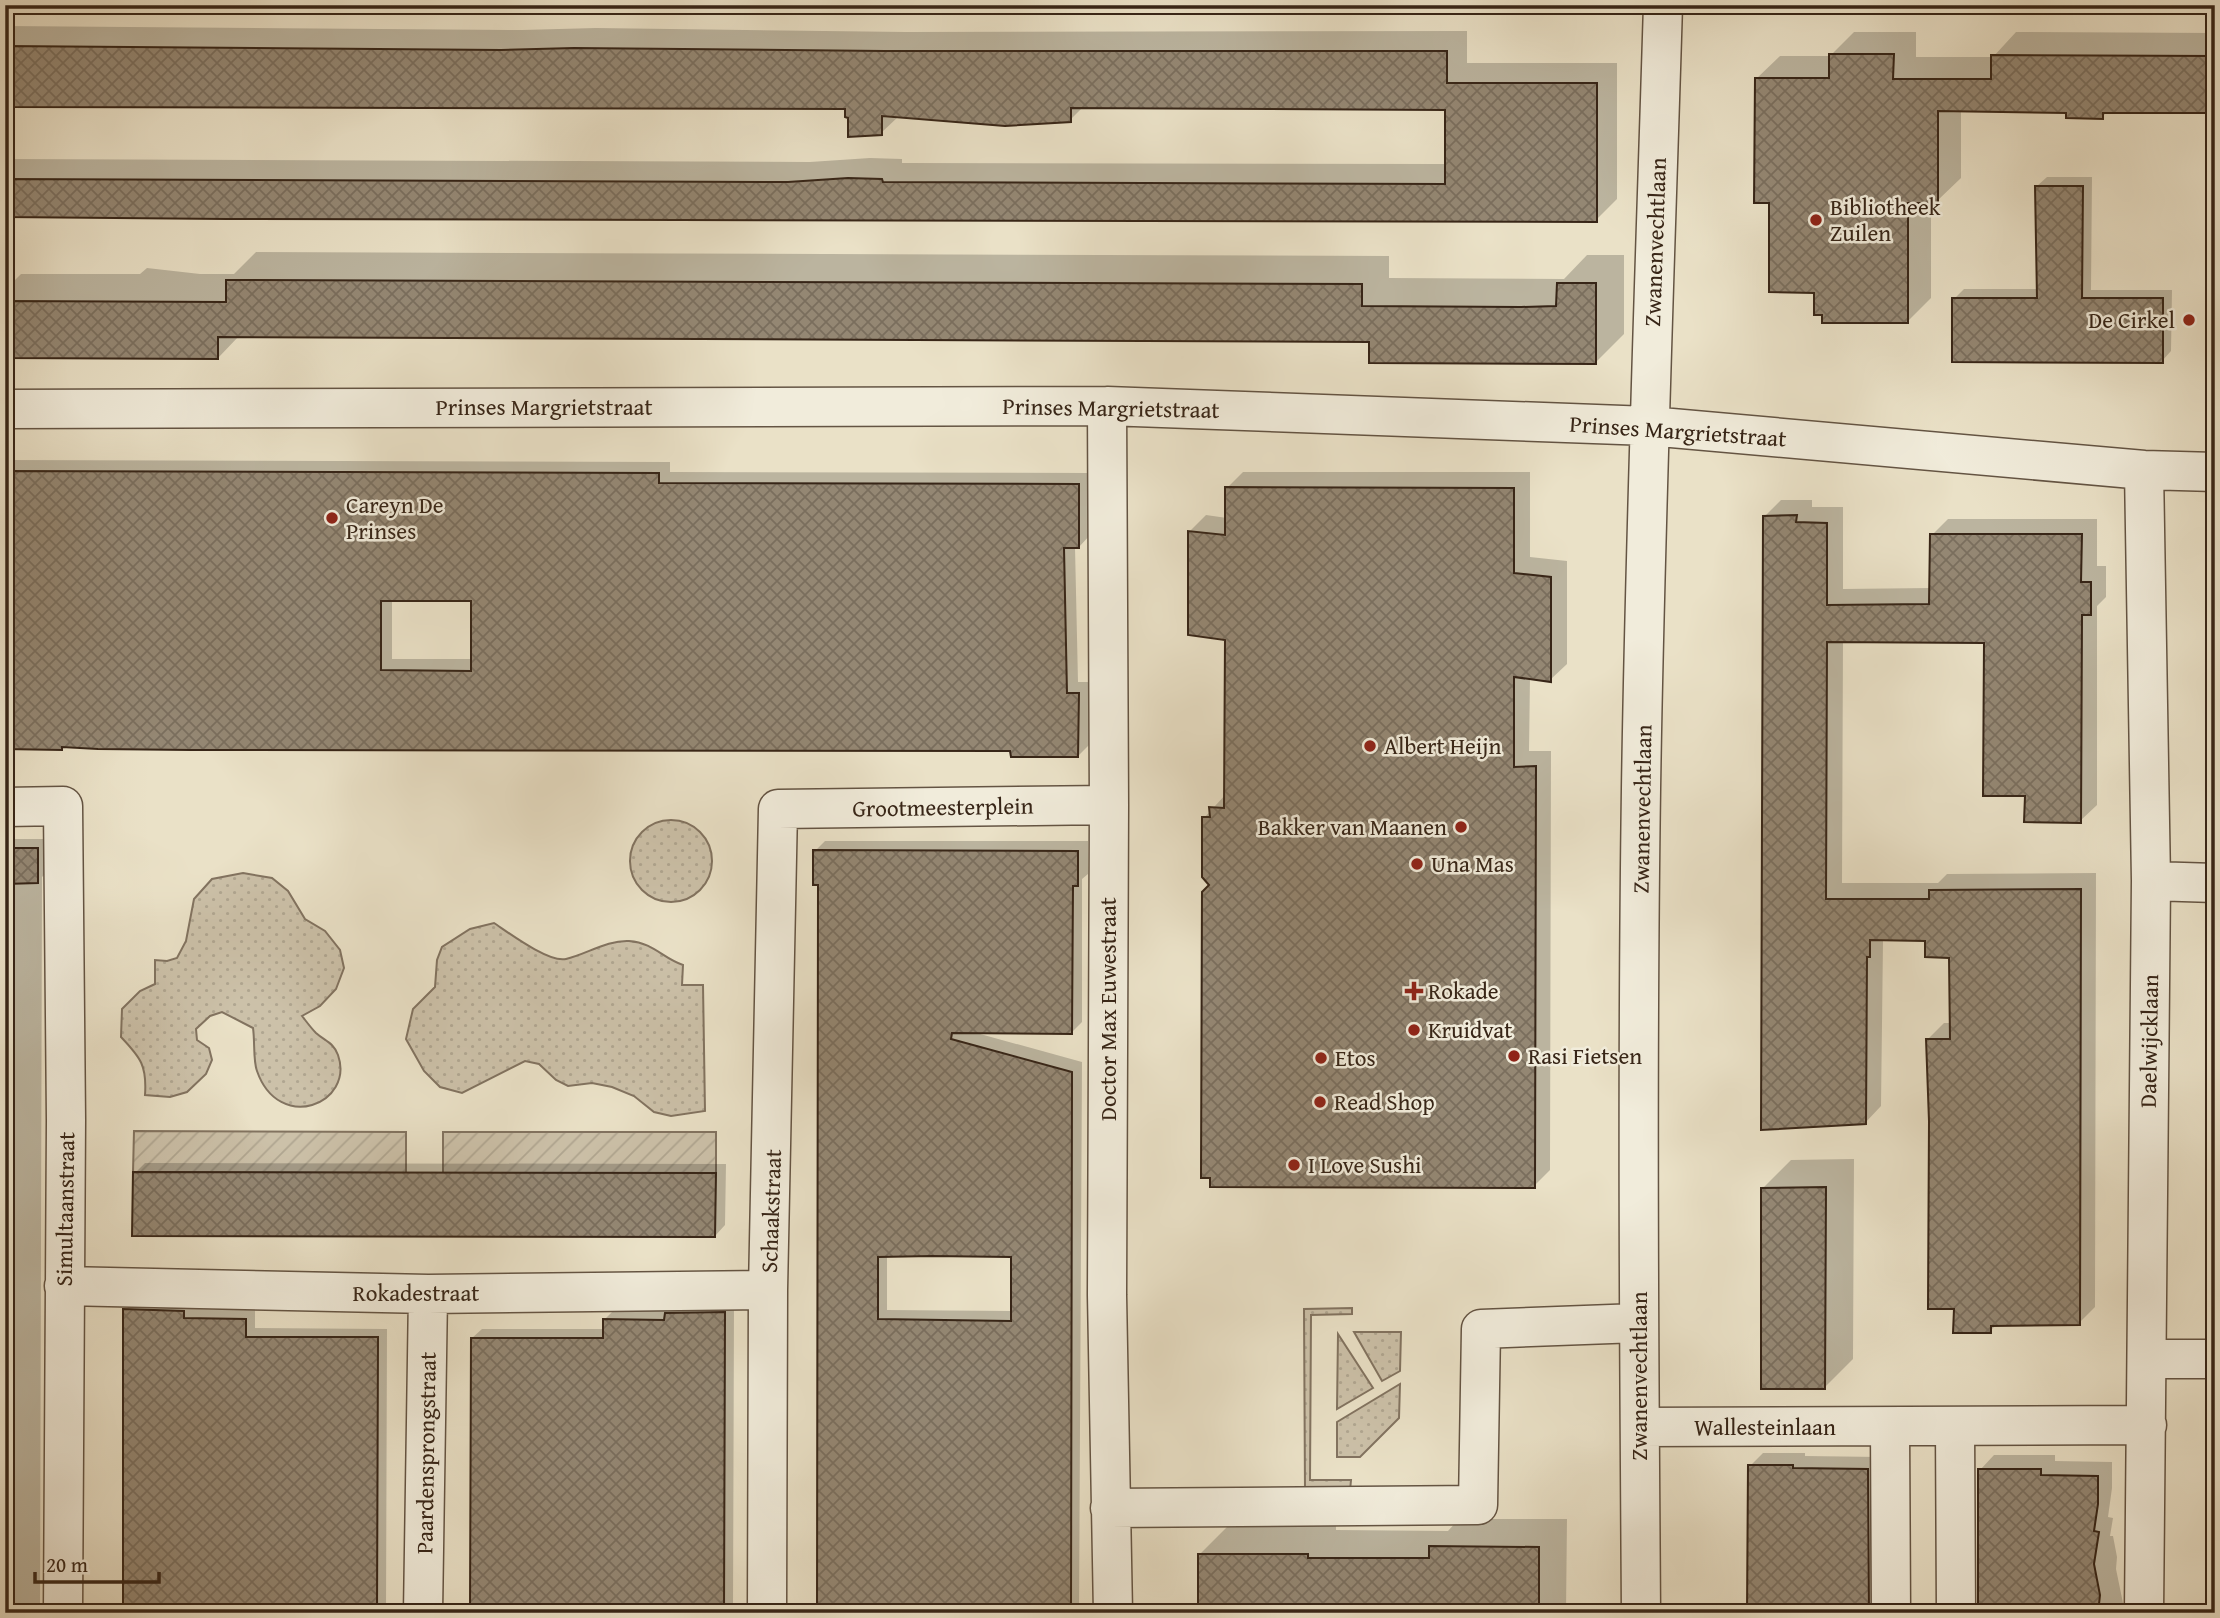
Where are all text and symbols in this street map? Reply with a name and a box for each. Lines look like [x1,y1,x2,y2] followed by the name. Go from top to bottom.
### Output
[1635,157,1674,327] street label: Zwanenvechtlaan
[1830,190,1941,249] place label: Bibliotheek Zuilen
[1808,212,1824,228] marker: Bibliotheek Zuilen
[2088,303,2175,336] place label: De Cirkel
[2181,312,2197,328] marker: De Cirkel
[1002,389,1220,426] street label: Prinses Margrietstraat
[435,390,653,423] street label: Prinses Margrietstraat
[1569,406,1788,455] street label: Prinses Margrietstraat
[346,488,444,547] place label: Careyn De Prinses
[324,510,340,526] marker: Careyn De Prinses
[1624,724,1659,894] street label: Zwanenvechtlaan
[1384,729,1501,762] place label: Albert Heijn
[1362,738,1378,754] marker: Albert Heijn
[852,788,1034,825] street label: Grootmeesterplein
[1258,810,1447,843] place label: Bakker van Maanen
[1453,819,1469,835] marker: Bakker van Maanen
[1431,847,1514,880] place label: Una Mas
[1409,856,1425,872] marker: Una Mas
[1091,897,1124,1121] street label: Doctor Max Euwestraat
[1428,974,1499,1007] place label: Rokade
[2131,974,2166,1108] street label: Daelwijcklaan
[1406,983,1422,999] marker: Rokade
[1428,1013,1512,1046] place label: Kruidvat
[1406,1022,1422,1038] marker: Kruidvat
[1528,1039,1642,1072] place label: Rasi Fietsen
[1335,1041,1376,1074] place label: Etos
[1506,1048,1522,1064] marker: Rasi Fietsen
[1313,1050,1329,1066] marker: Etos
[1334,1085,1435,1118] place label: Read Shop
[1312,1094,1328,1110] marker: Read Shop
[47,1131,82,1287] street label: Simultaanstraat
[1308,1148,1422,1181] place label: I Love Sushi
[752,1149,789,1273] street label: Schaakstraat
[1286,1157,1302,1173] marker: I Love Sushi
[353,1276,479,1309] street label: Rokadestraat
[1622,1291,1655,1461] street label: Zwanenvechtlaan
[407,1351,444,1555] street label: Paardensprongstraat
[1694,1410,1836,1443] street label: Wallesteinlaan
[35,1541,159,1585] scale bar
[46,1549,88,1580] text: 20 m

